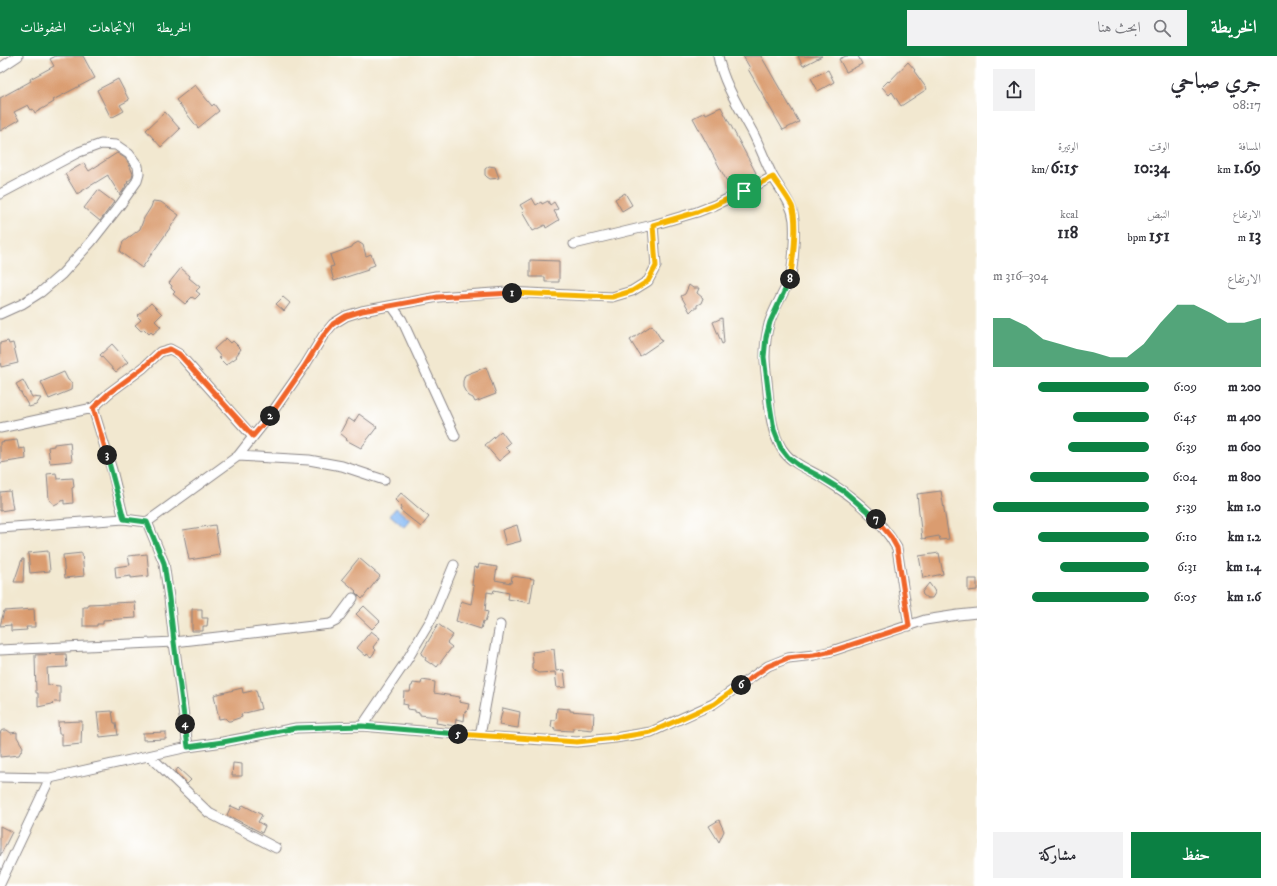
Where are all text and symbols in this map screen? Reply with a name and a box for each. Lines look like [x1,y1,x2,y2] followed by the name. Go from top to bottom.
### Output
[907,10,1187,46] search box
[1211,16,1257,39] text: الخريطة
[1151,17,1173,39] icon: search
[1098,18,1141,37] text: ابحث هنا
[20,19,66,37] text: المحفوظات
[88,19,135,37] text: الاتجاهات
[157,19,191,37] text: الخريطة
[1170,68,1261,95] text: جري صباحي
[993,69,1035,111] button: share
[1232,97,1261,113] text: 08:17
[1058,140,1078,154] text: الوتيرة
[1149,140,1170,154] text: الوقت
[1239,140,1261,154] text: المسافة
[1050,157,1078,179] text: 6:15
[1134,157,1170,179] text: 10:34
[1233,157,1261,179] text: 1.69
[1031,163,1050,177] text: /km
[1217,163,1233,177] text: km
[727,174,761,208] pin
[733,180,755,202] icon: arrive
[1060,208,1078,222] text: kcal
[1147,208,1170,222] text: النبض
[1232,208,1261,222] text: الارتفاع
[1057,222,1078,244] text: 118
[1149,225,1170,247] text: 151
[1248,225,1261,247] text: 13
[1128,231,1149,245] text: bpm
[1238,231,1248,245] text: m
[993,268,1048,284] text: 304–316 m
[780,269,800,289] pin: 8
[1227,271,1261,287] text: الارتفاع
[787,272,793,286] text: 8
[502,283,522,303] pin: 1
[510,286,514,300] text: 1
[1173,379,1197,395] text: 6:09
[1228,379,1261,395] text: 200 m
[260,406,280,426] pin: 2
[267,409,273,423] text: 2
[1173,409,1197,425] text: 6:45
[1227,409,1261,425] text: 400 m
[1176,439,1197,455] text: 6:39
[1228,439,1261,455] text: 600 m
[97,445,117,465] pin: 3
[105,448,109,462] text: 3
[1172,469,1197,485] text: 6:04
[1228,469,1261,485] text: 800 m
[1176,499,1197,515] text: 5:39
[1227,499,1261,515] text: 1.0 km
[866,509,886,529] pin: 7
[873,512,879,526] text: 7
[1175,529,1197,545] text: 6:10
[1228,529,1261,545] text: 1.2 km
[1177,559,1197,575] text: 6:31
[1227,559,1261,575] text: 1.4 km
[1173,589,1197,605] text: 6:05
[1227,589,1261,605] text: 1.6 km
[731,675,751,695] pin: 6
[738,678,744,692] text: 6
[175,714,195,734] pin: 4
[182,717,188,731] text: 4
[448,724,468,744] pin: 5
[455,727,461,741] text: 5
[993,832,1123,878] button: مشاركة
[1131,832,1261,878] button: حفظ

